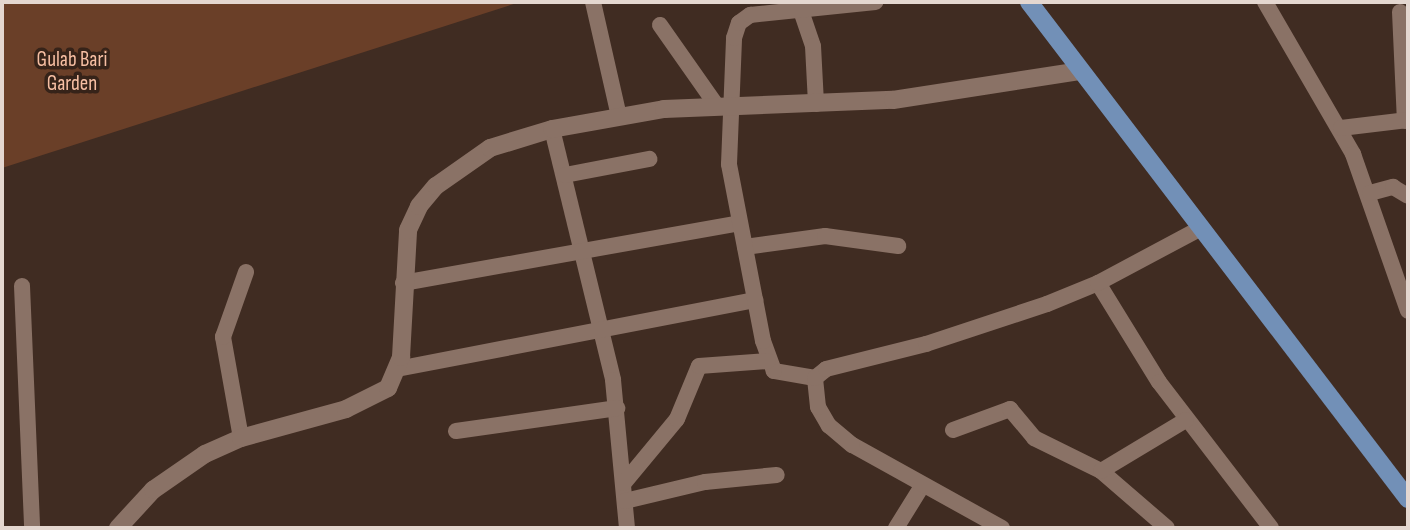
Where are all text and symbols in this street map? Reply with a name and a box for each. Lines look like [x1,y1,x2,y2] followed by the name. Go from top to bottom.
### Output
[37,47,107,97] park label: Gulab Bari Garden

